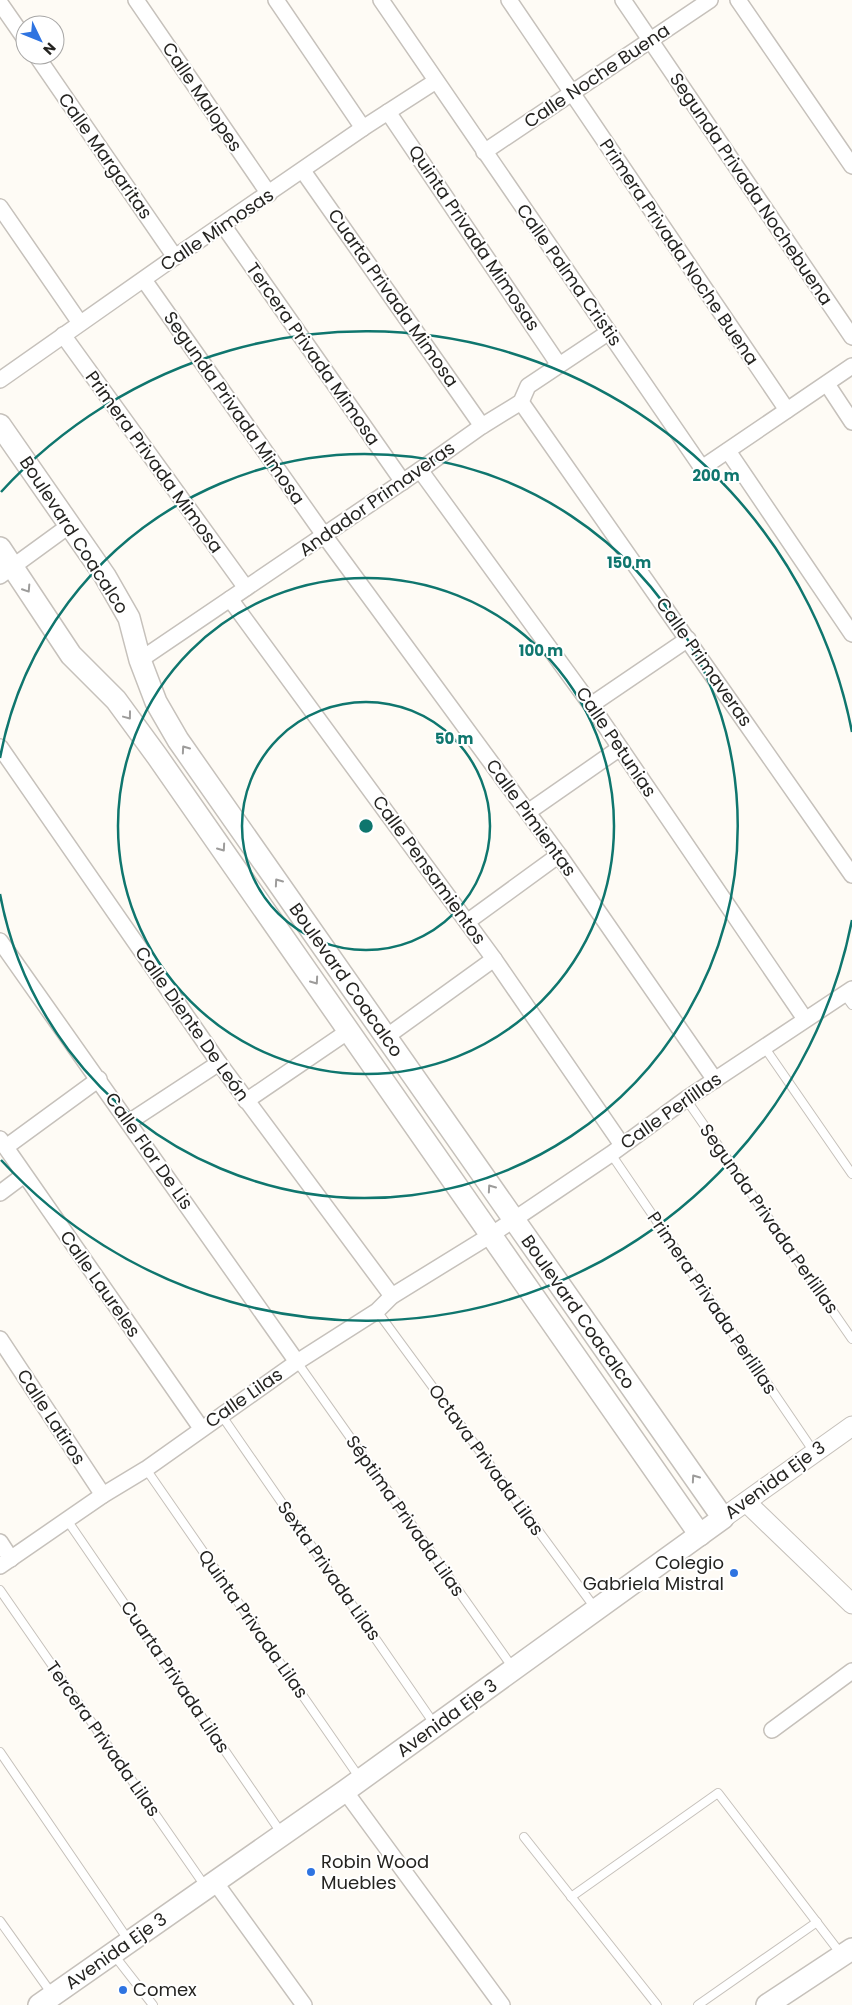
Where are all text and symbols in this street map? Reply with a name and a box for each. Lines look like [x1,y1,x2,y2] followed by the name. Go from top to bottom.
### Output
[15,15,65,65] north arrow
[519,17,675,134] street label: Calle Noche Buena
[156,37,248,156] street label: Calle Malopes
[39,38,60,60] text: N
[664,68,839,310] street label: Segunda Privada Nochebuena
[52,88,158,224] street label: Calle Margaritas
[594,134,765,370] street label: Primera Privada Noche Buena
[403,140,546,336] street label: Quinta Privada Mimosas
[155,182,278,277] street label: Calle Mimosas
[511,199,628,351] street label: Calle Palma Cristis
[322,204,465,392] street label: Cuarta Privada Mimosa
[241,257,386,450] street label: Tercera Privada Mimosa
[158,306,311,509] street label: Segunda Privada Mimosa
[80,366,229,558] street label: Primera Privada Mimosa
[294,435,460,562] street label: Andador Primaveras
[14,451,135,618] street label: Boulevard Coacalco
[692,465,740,486] text: 200 m
[607,552,651,573] text: 150 m
[21,583,30,593] one-way arrow
[650,592,758,731] street label: Calle Primaveras
[519,640,563,661] text: 100 m
[570,682,663,802] street label: Calle Petunias
[122,710,131,720] one-way arrow
[435,728,473,749] text: 50 m
[182,745,191,755] one-way arrow
[480,754,583,881] street label: Calle Pimientas
[367,790,492,949] street label: Calle Pensamientos
[357,817,375,835] centre of rings
[216,842,225,852] one-way arrow
[275,879,284,888] one-way arrow
[284,898,409,1062] street label: Boulevard Coacalco
[129,941,255,1106] street label: Calle Diente De León
[309,975,318,985] one-way arrow
[615,1066,726,1155] street label: Calle Perlillas
[100,1087,199,1214] street label: Calle Flor De Lis
[694,1119,845,1319] street label: Segunda Privada Perlillas
[488,1184,497,1194] one-way arrow
[642,1206,783,1399] street label: Primera Privada Perlillas
[54,1225,147,1342] street label: Calle Laureles
[516,1230,641,1394] street label: Boulevard Coacalco
[200,1362,287,1433] street label: Calle Lilas
[11,1364,92,1469] street label: Calle Latiros
[423,1379,550,1541] street label: Octava Privada Lilas
[340,1430,471,1601] street label: Séptima Privada Lilas
[719,1435,830,1525] street label: Avenida Eje 3
[692,1474,701,1484] one-way arrow
[272,1496,387,1645] street label: Sexta Privada Lilas
[193,1544,314,1703] street label: Quinta Privada Lilas
[583,1550,724,1596] place label: Colegio Gabriela Mistral
[728,1567,740,1579] marker: Colegio Gabriela Mistral
[115,1596,236,1758] street label: Cuarta Privada Lilas
[40,1656,167,1821] street label: Tercera Privada Lilas
[391,1673,502,1763] street label: Avenida Eje 3
[321,1849,429,1895] place label: Robin Wood Muebles
[305,1866,317,1878] marker: Robin Wood Muebles
[60,1906,172,1995] street label: Avenida Eje 3
[133,1977,197,2002] place label: Comex
[117,1984,129,1996] marker: Comex

